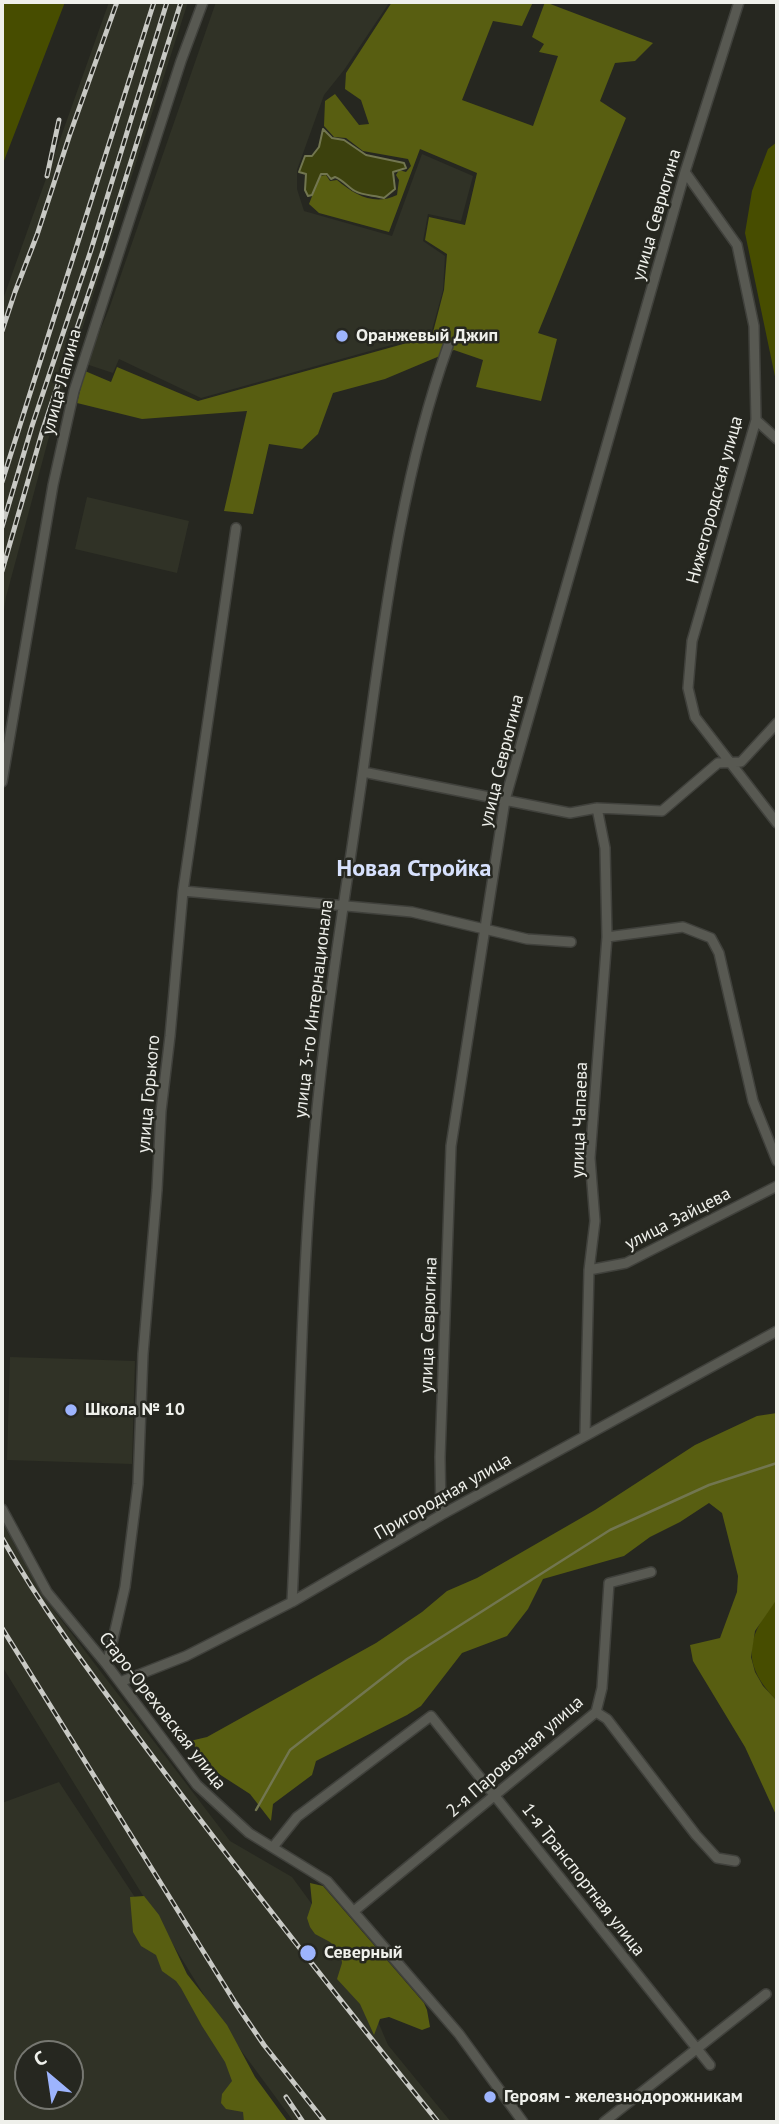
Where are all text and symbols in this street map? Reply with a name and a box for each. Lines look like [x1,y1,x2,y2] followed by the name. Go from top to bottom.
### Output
[628,147,686,283] street label: улица Севрюгина
[356,325,498,347] place label: Оранжевый Джип
[37,327,87,437] street label: улица Лапина
[334,328,350,344] marker: Оранжевый Джип
[682,414,748,586] street label: Нижегородская улица
[475,692,529,830] street label: улица Севрюгина
[337,855,491,883] district label: Новая Стройка
[290,898,338,1120] street label: улица 3-го Интернационала
[133,1034,165,1154] street label: улица Горького
[567,1062,593,1178] street label: улица Чапаева
[621,1183,735,1255] street label: улица Зайцева
[416,1257,442,1393] street label: улица Севрюгина
[85,1399,185,1421] place label: Школа № 10
[63,1402,79,1418] marker: Школа № 10
[371,1449,515,1545] street label: Пригородная улица
[94,1628,230,1794] street label: Старо-Ореховская улица
[442,1692,588,1822] street label: 2-я Паровозная улица
[517,1799,649,1961] street label: 1-я Транспортная улица
[324,1942,403,1964] place label: Северный
[298,1943,318,1963] marker: Северный
[14,2040,84,2110] north arrow
[29,2045,50,2071] text: С
[504,2086,743,2108] place label: Героям - железнодорожникам
[482,2089,498,2105] marker: Героям - железнодорожникам

